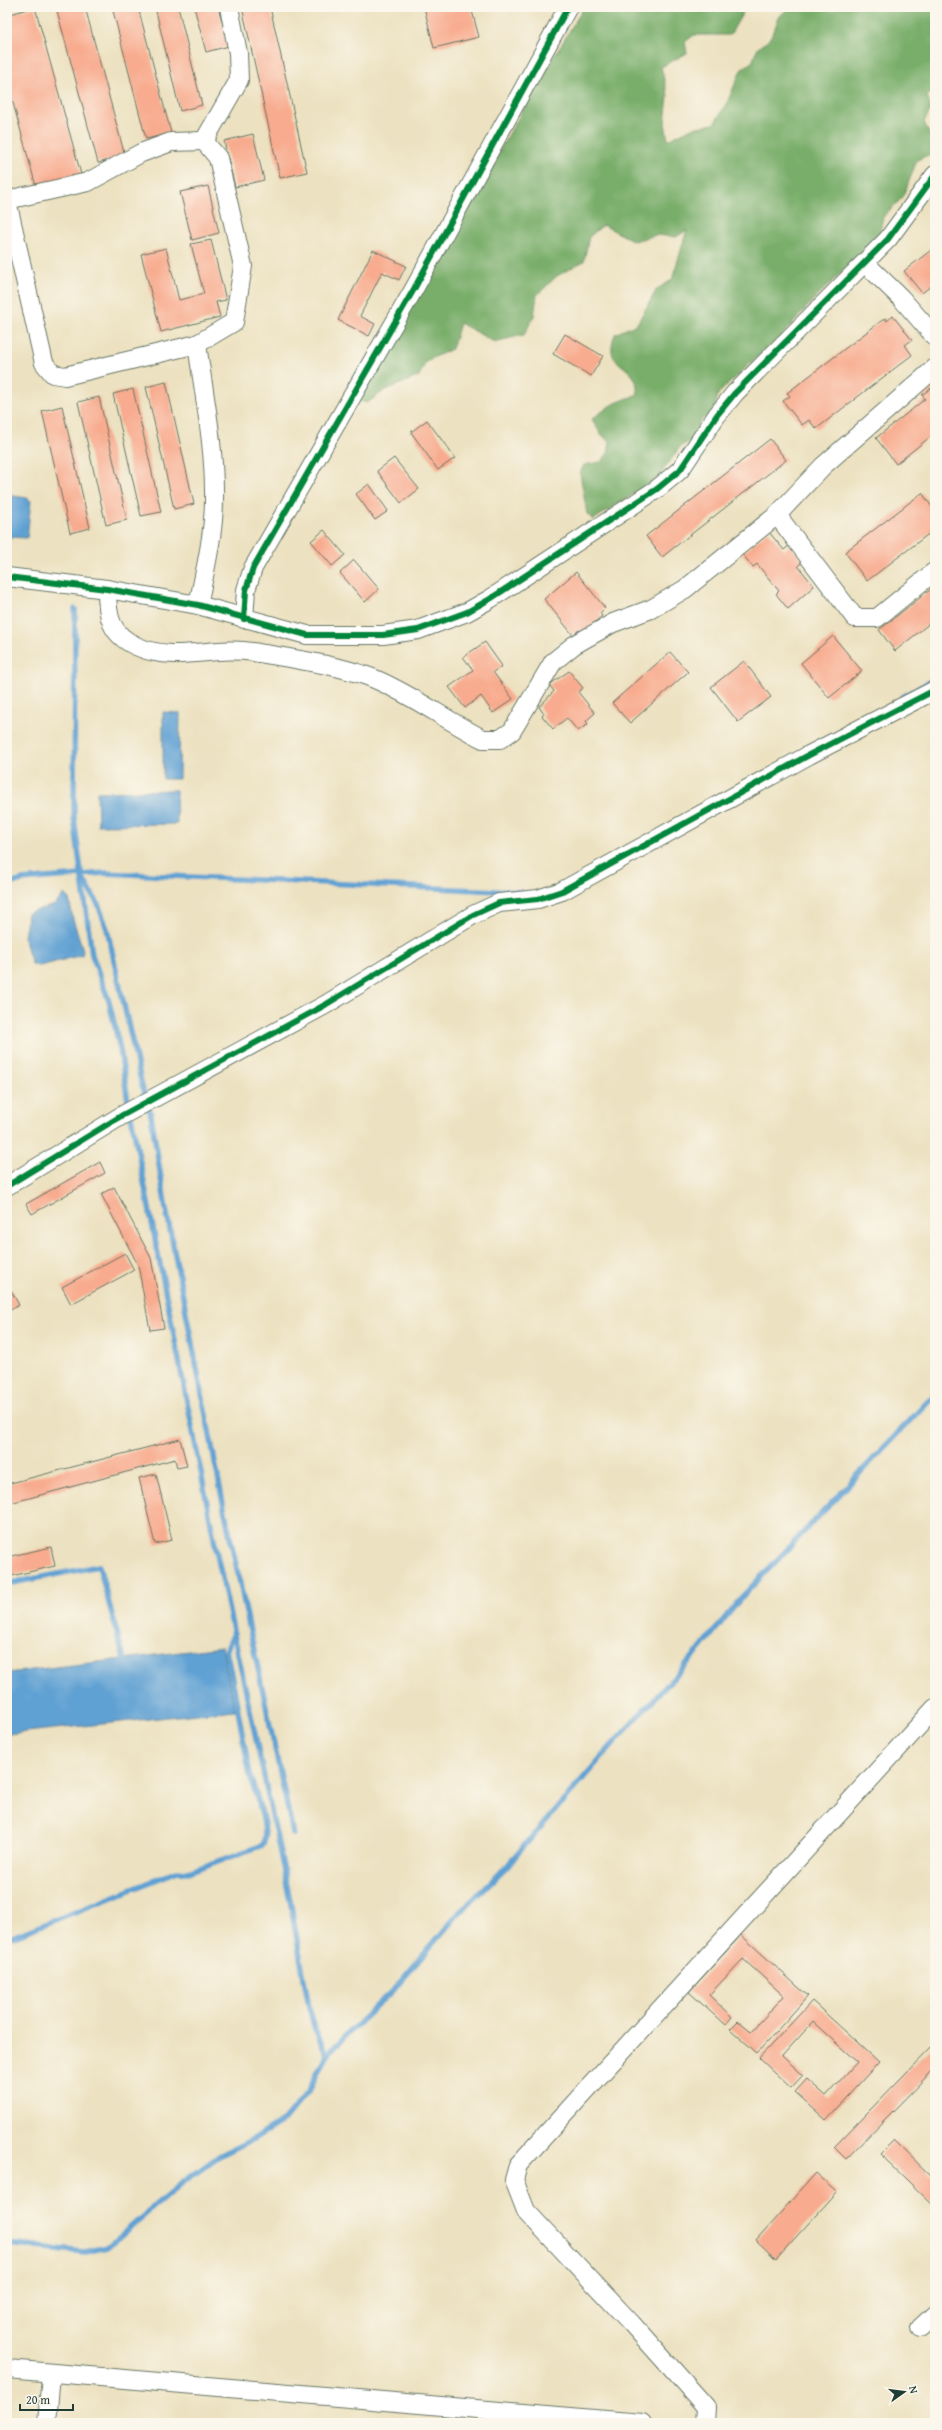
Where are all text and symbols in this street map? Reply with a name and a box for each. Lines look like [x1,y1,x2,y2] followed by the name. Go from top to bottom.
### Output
[884,2372,924,2412] north arrow
[905,2384,923,2396] text: N
[20,2386,73,2412] scale bar
[26,2391,50,2408] text: 20 m

